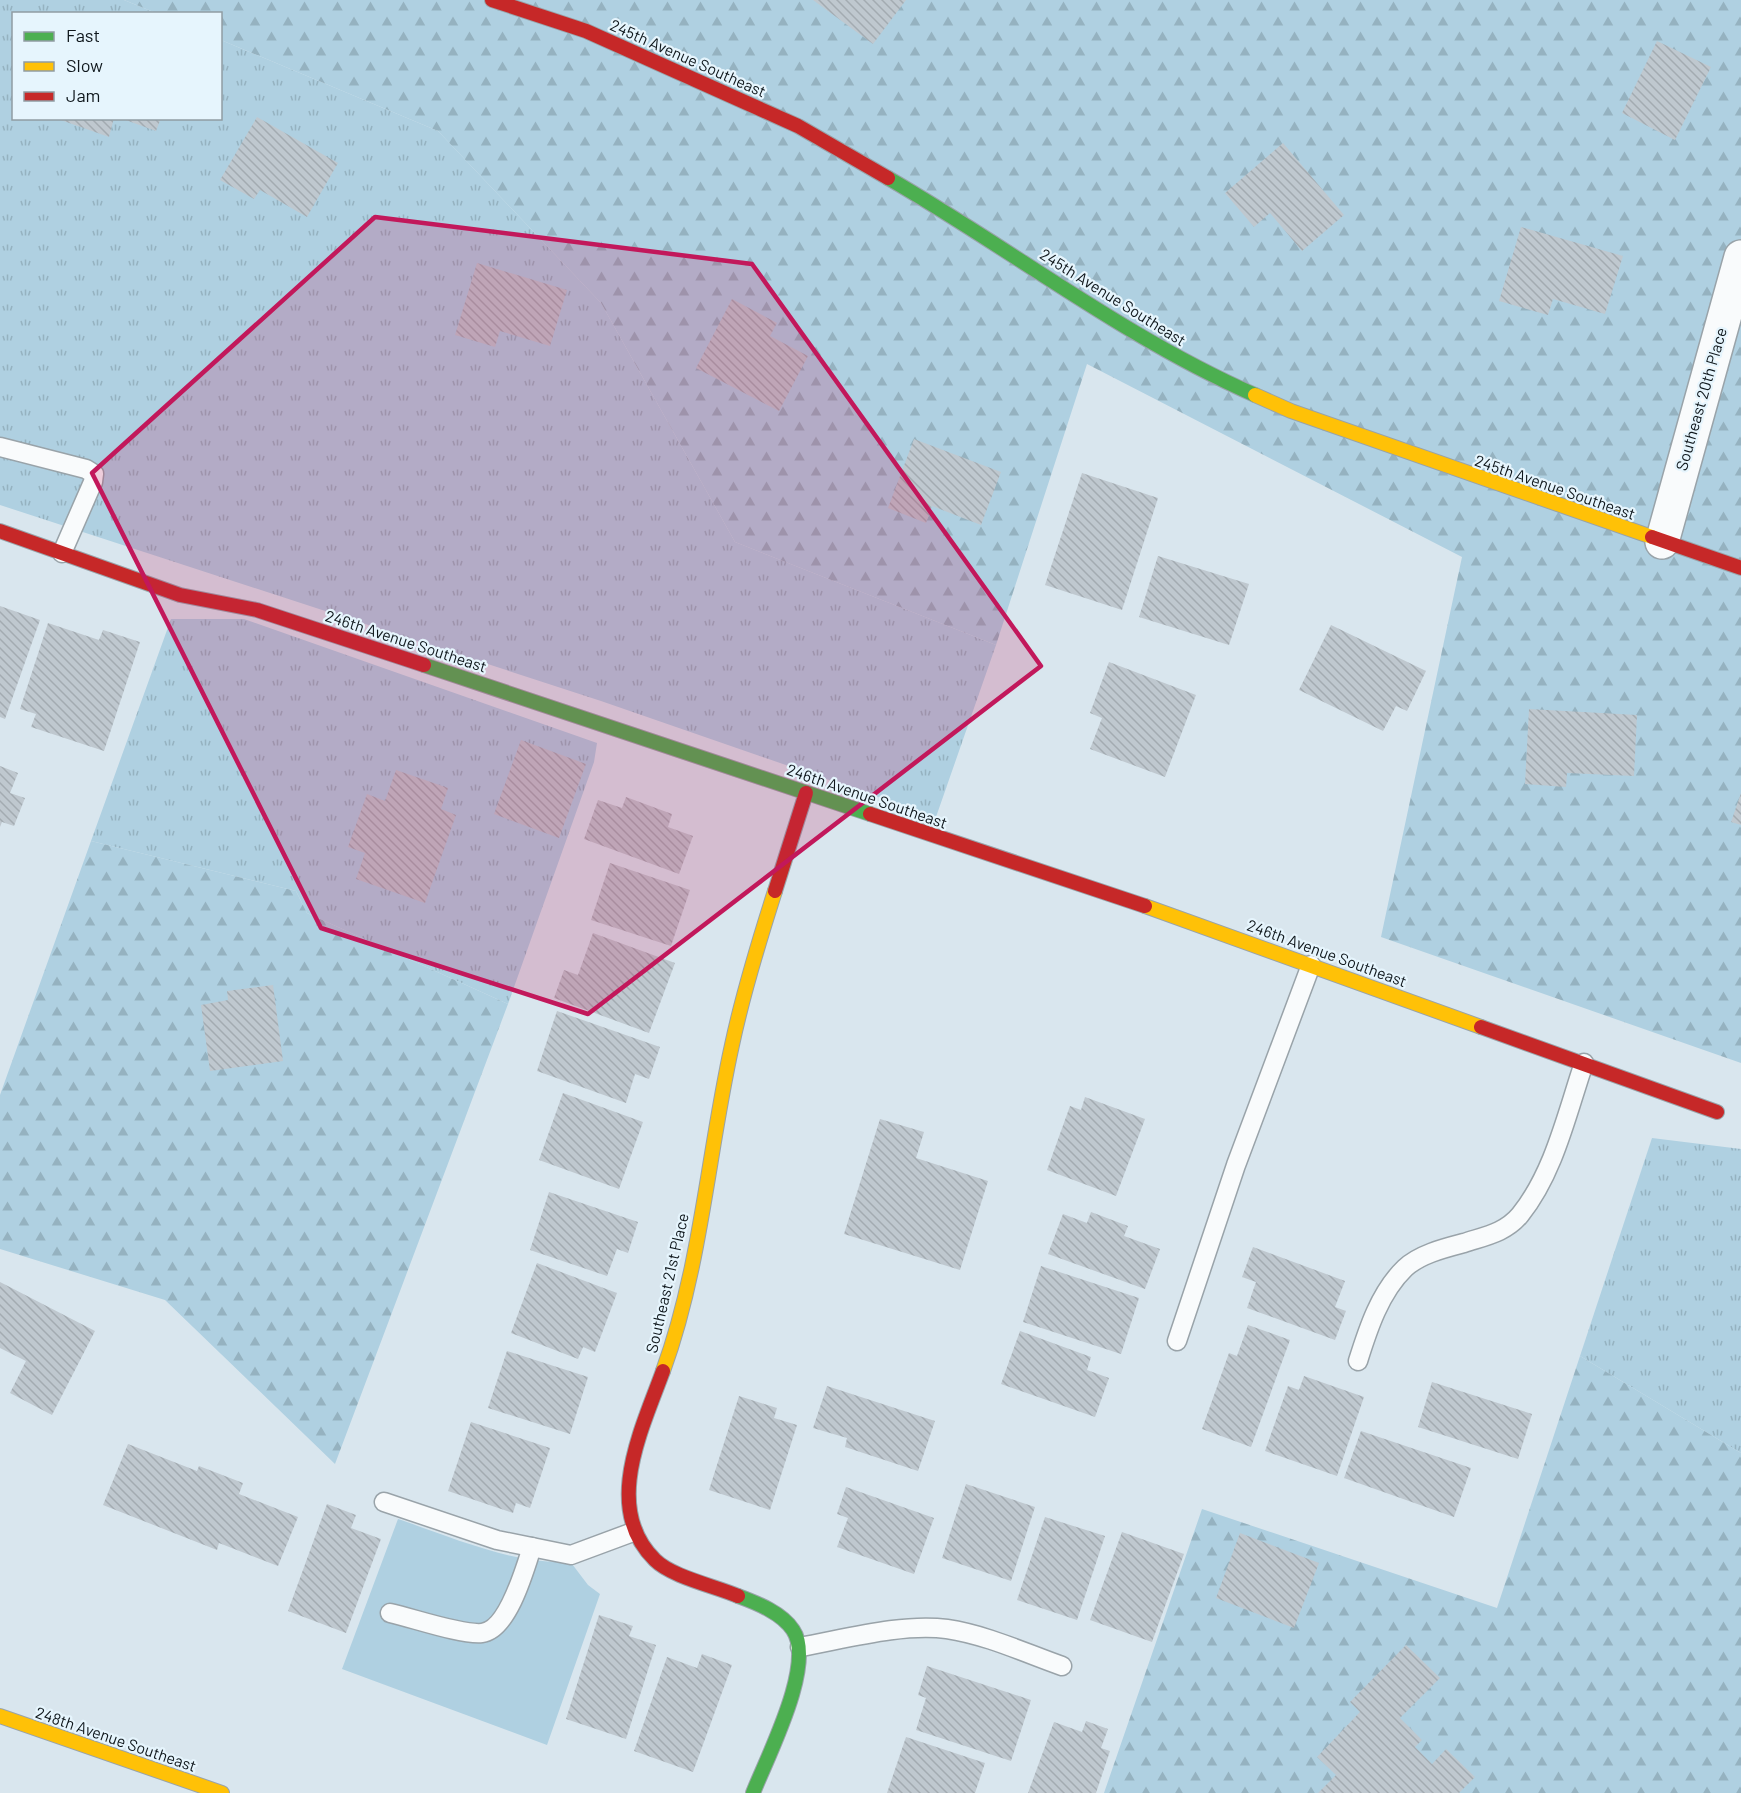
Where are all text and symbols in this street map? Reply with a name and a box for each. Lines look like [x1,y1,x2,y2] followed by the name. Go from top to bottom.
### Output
[12,12,222,120] legend
[607,15,769,100] street label: 245th Avenue Southeast
[66,24,100,46] text: Fast
[66,54,103,76] text: Slow
[66,84,100,106] text: Jam
[1037,244,1190,349] street label: 245th Avenue Southeast
[1671,325,1730,472] street label: Southeast 20th Place
[1472,450,1638,523] street label: 245th Avenue Southeast
[323,605,489,676] street label: 246th Avenue Southeast
[784,759,950,832] street label: 246th Avenue Southeast
[1245,915,1410,990] street label: 246th Avenue Southeast
[641,1211,692,1355] street label: Southeast 21st Place
[33,1702,199,1775] street label: 248th Avenue Southeast

